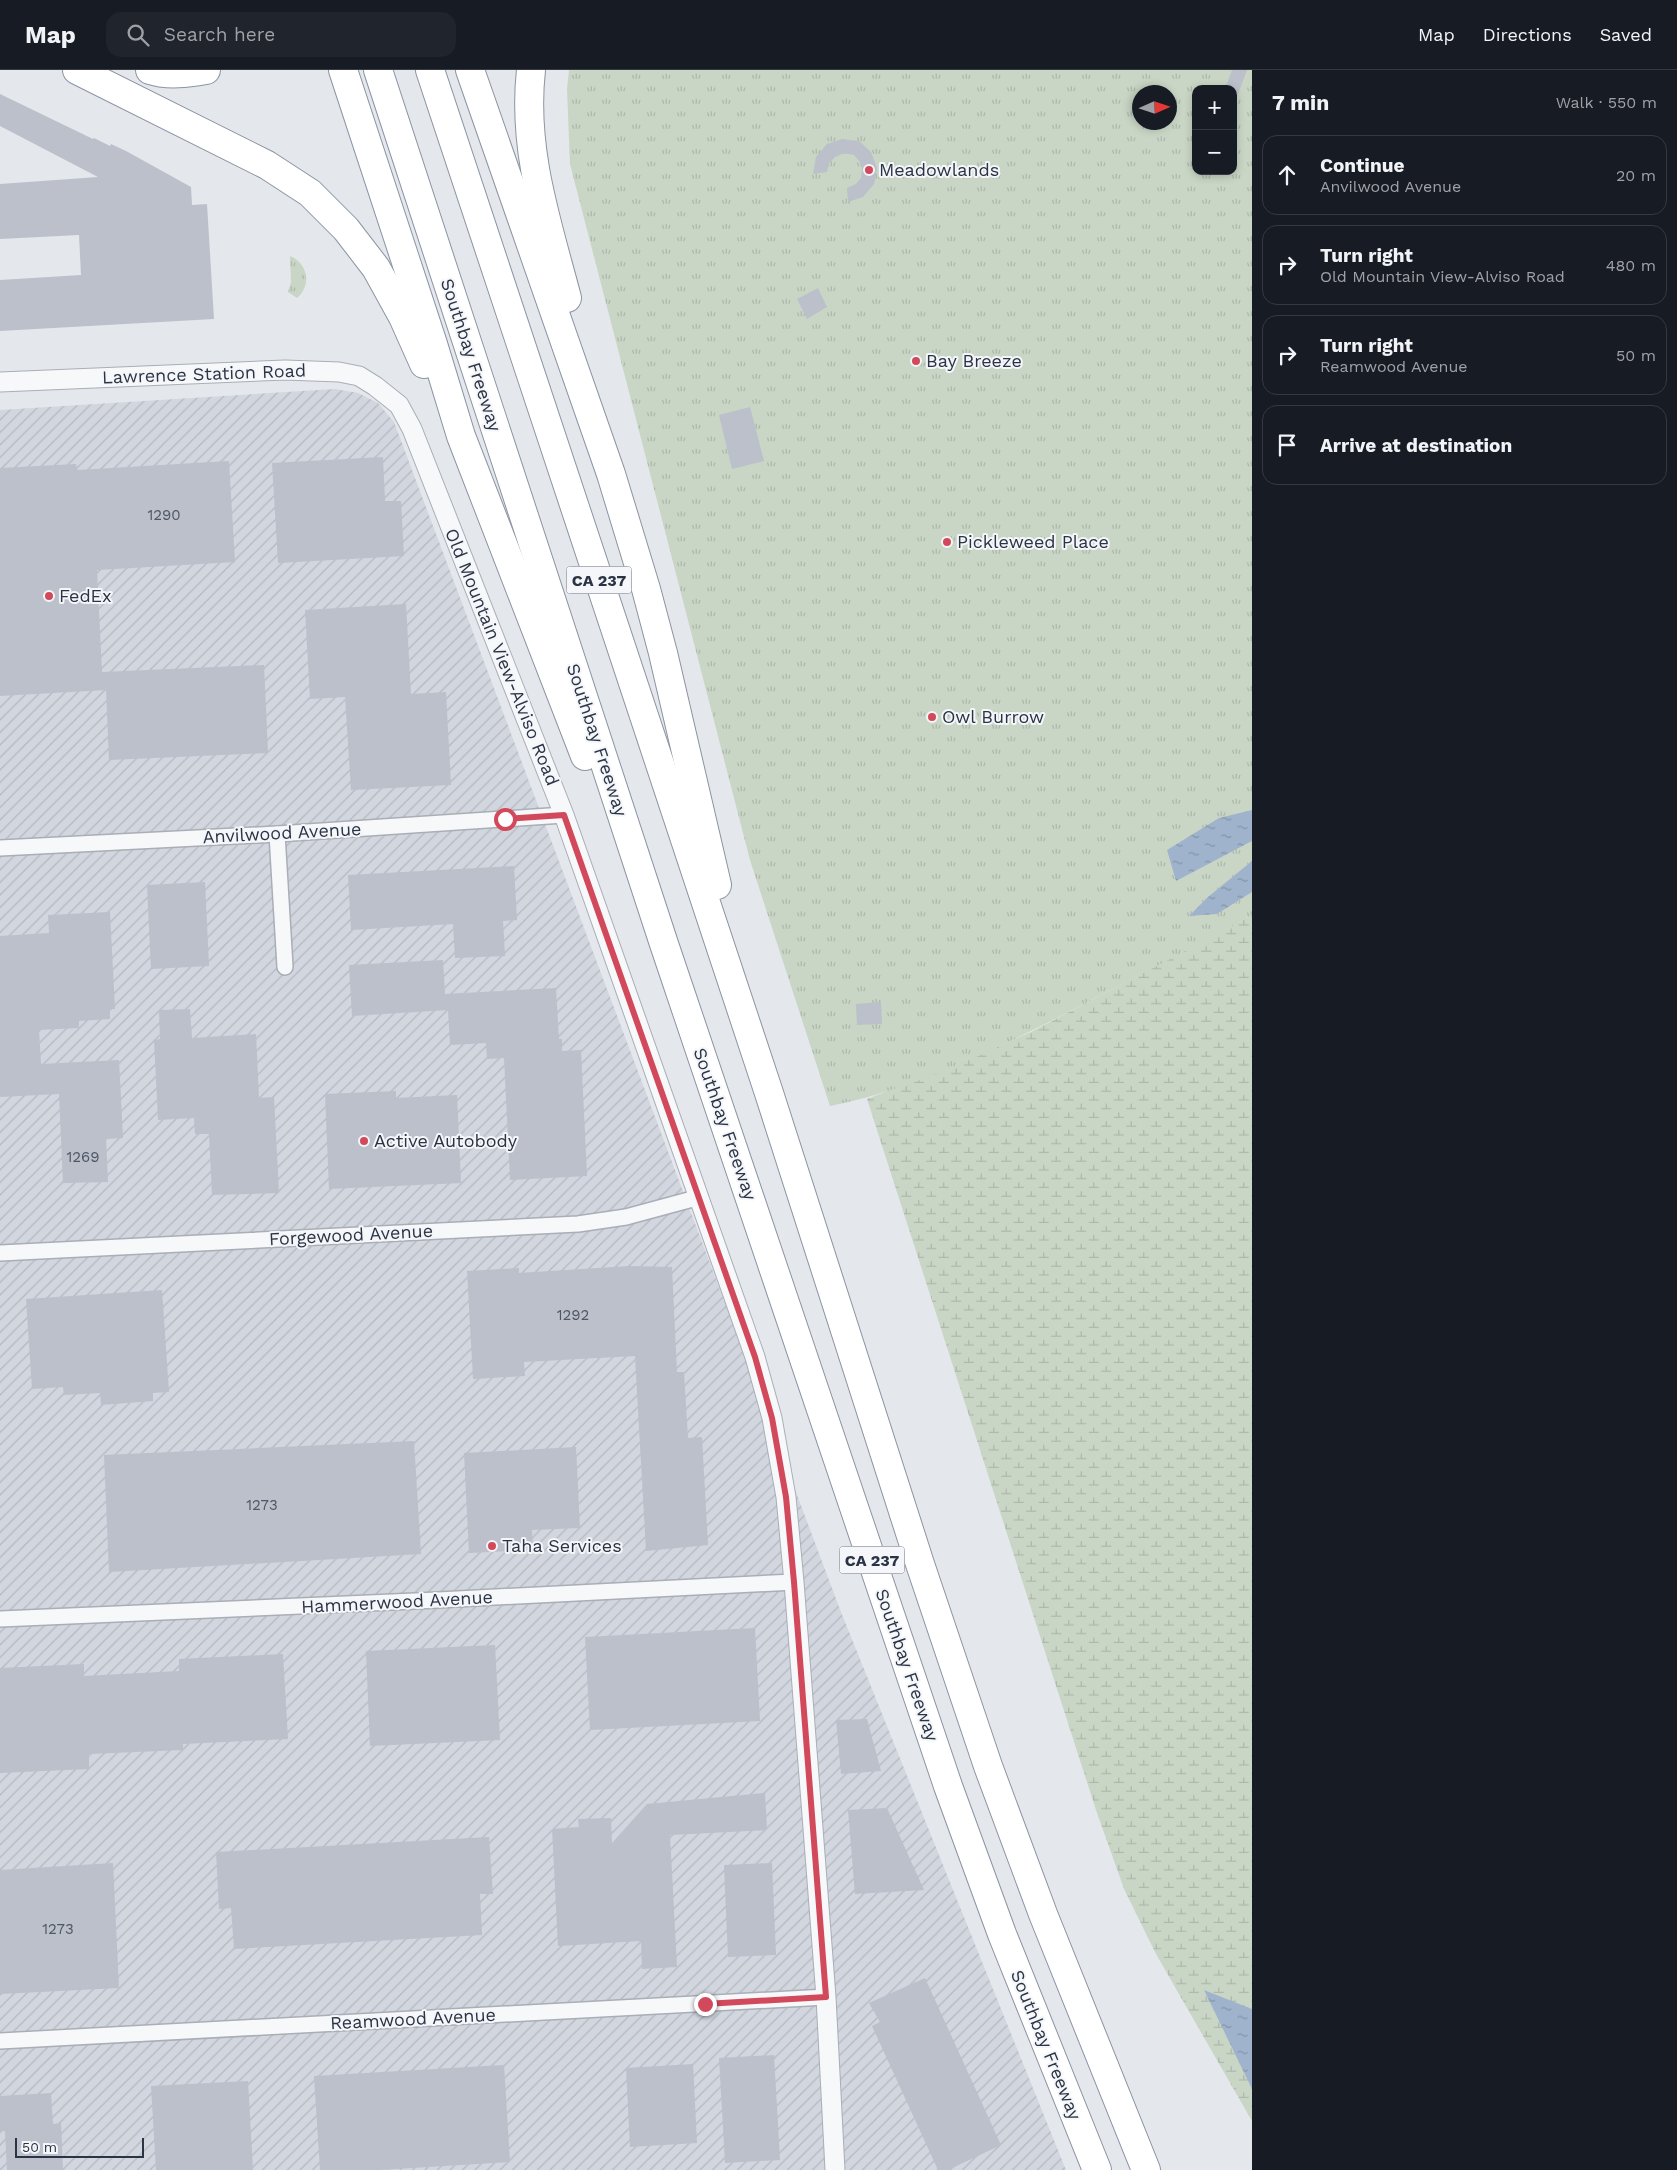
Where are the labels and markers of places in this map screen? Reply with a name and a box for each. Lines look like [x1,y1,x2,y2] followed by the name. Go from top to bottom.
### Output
[879,159,999,180] place label: Meadowlands
[863,164,875,176] marker: Meadowlands
[926,350,1022,371] place label: Bay Breeze
[910,355,922,367] marker: Bay Breeze
[957,531,1109,552] place label: Pickleweed Place
[941,536,953,548] marker: Pickleweed Place
[59,585,112,606] place label: FedEx
[43,590,55,602] marker: FedEx
[942,706,1044,727] place label: Owl Burrow
[926,711,938,723] marker: Owl Burrow
[374,1130,518,1151] place label: Active Autobody
[358,1135,370,1147] marker: Active Autobody
[502,1535,622,1556] place label: Taha Services
[486,1540,498,1552] marker: Taha Services

